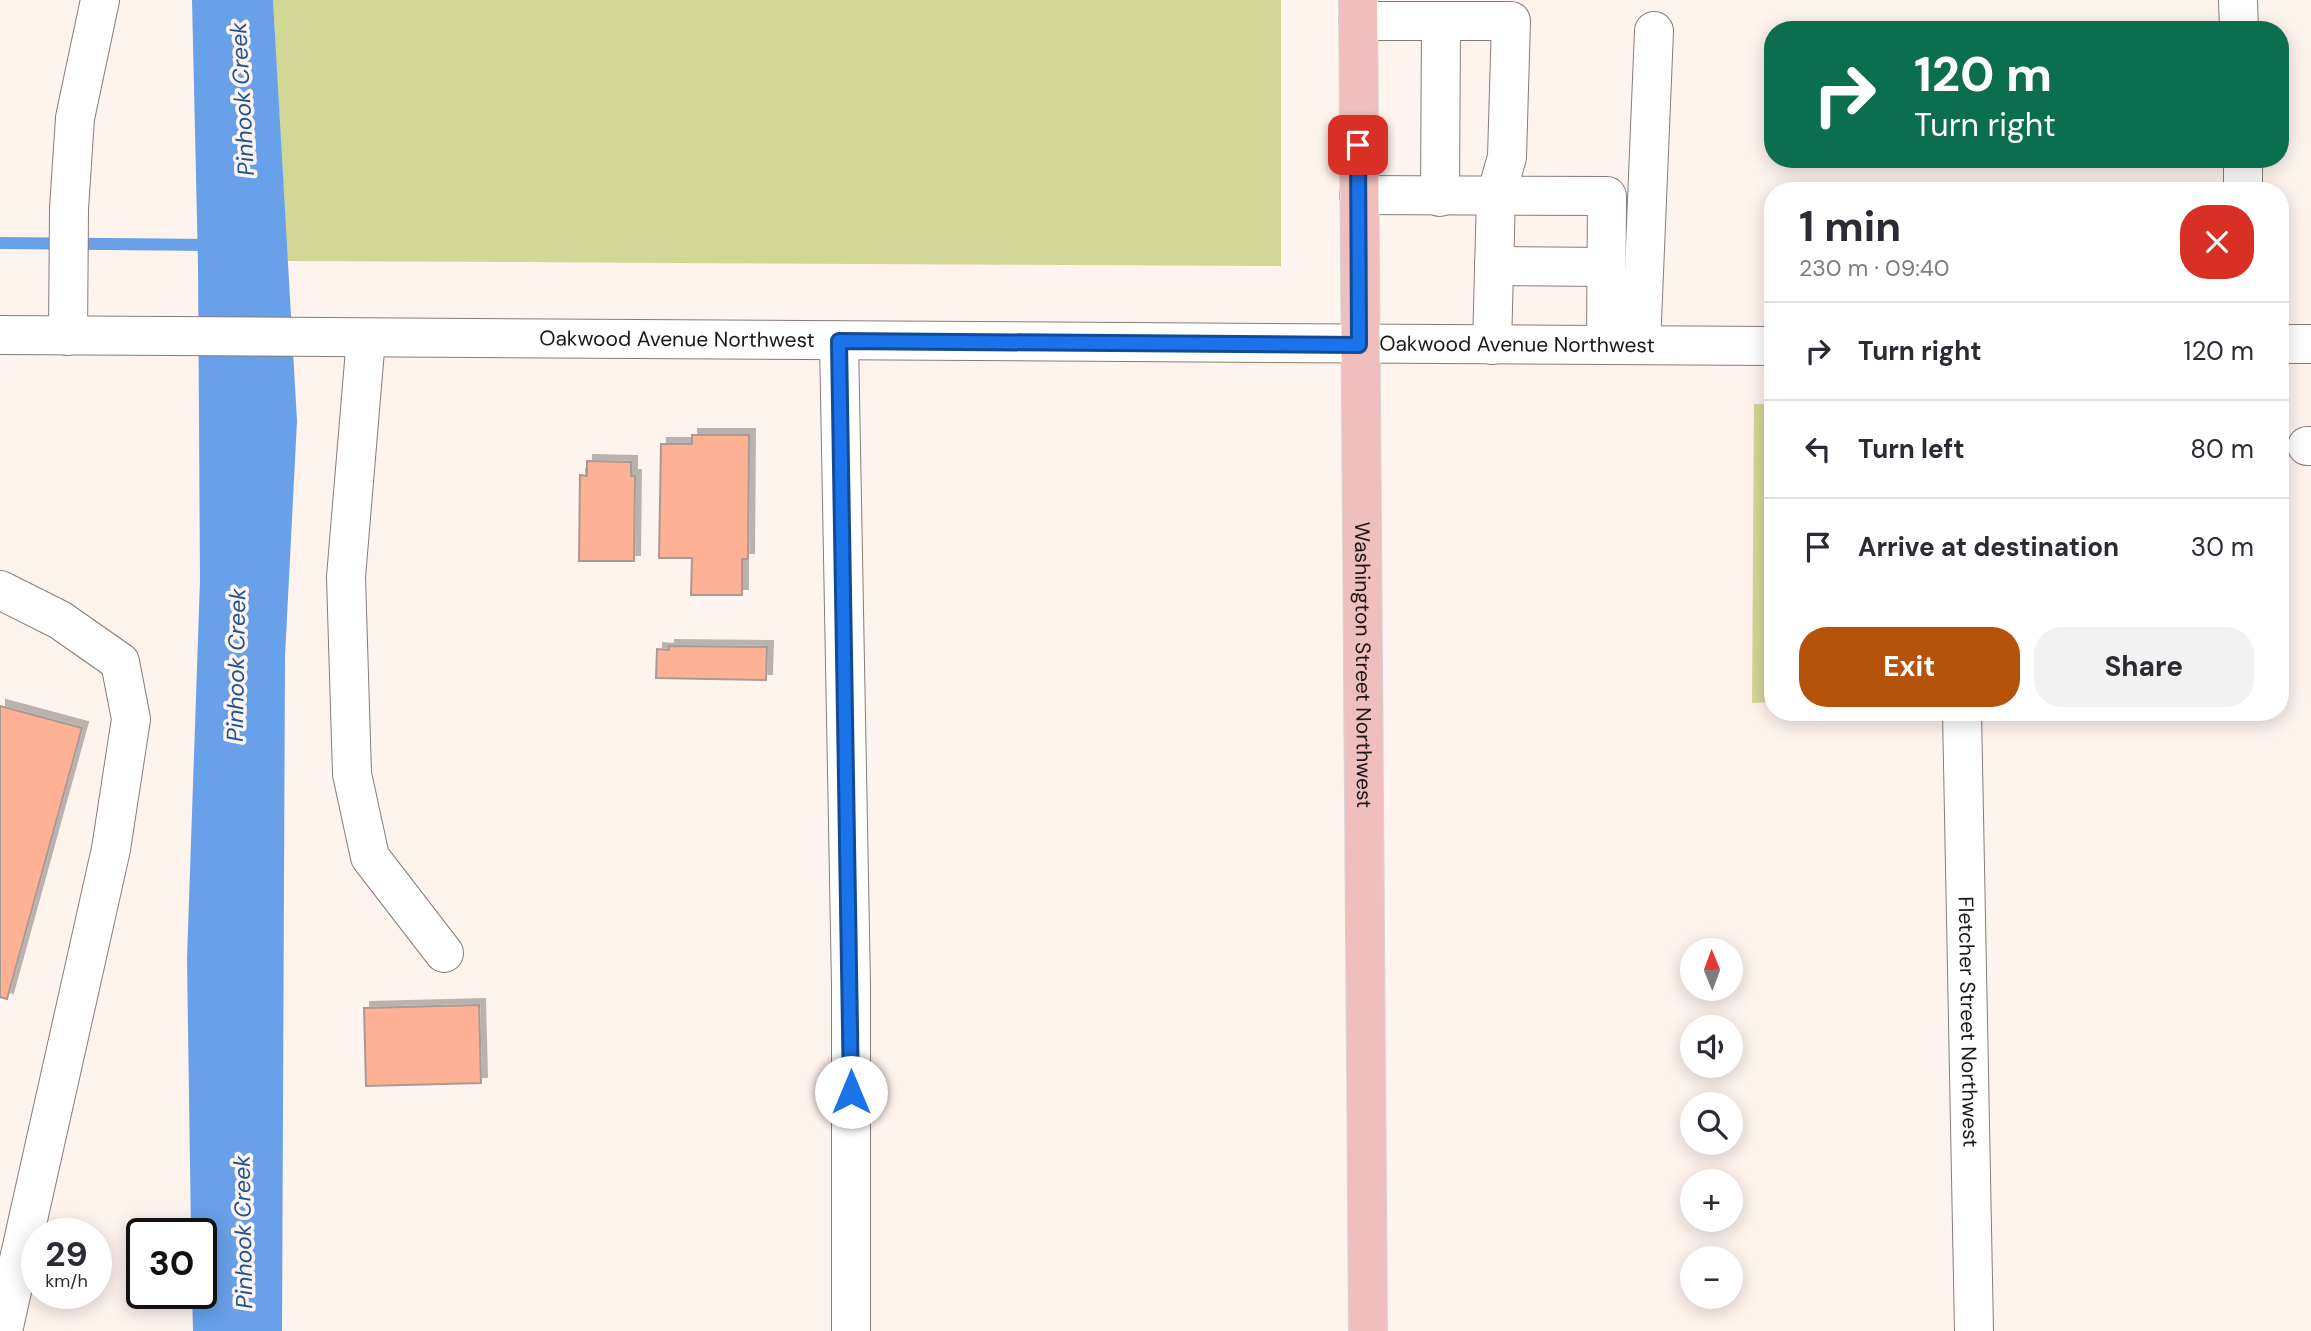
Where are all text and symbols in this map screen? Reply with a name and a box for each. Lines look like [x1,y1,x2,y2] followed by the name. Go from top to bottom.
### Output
[223,21,261,177] water label: Pinhook Creek
[1914,42,2052,106] text: 120 m
[1799,49,1890,140] icon: right
[1914,104,2056,146] text: Turn right
[1328,115,1388,175] pin
[1339,126,1377,164] icon: arrive
[1799,199,1901,254] text: 1 min
[2180,205,2254,279] button: close
[1799,253,1950,283] text: 230 m · 09:40
[539,324,815,354] street label: Oakwood Avenue Northwest
[1379,330,1655,359] street label: Oakwood Avenue Northwest
[1799,332,1837,370] icon: right
[1858,334,1982,368] text: Turn right
[2183,334,2254,368] text: 120 m
[1799,430,1837,468] icon: left
[1858,432,1965,466] text: Turn left
[2190,432,2254,466] text: 80 m
[1348,522,1378,808] street label: Washington Street Northwest
[1799,528,1837,566] icon: arrive
[1858,530,2119,564] text: Arrive at destination
[2191,530,2254,564] text: 30 m
[220,588,252,742] water label: Pinhook Creek
[1799,627,2020,707] button: Exit
[2034,627,2254,707] button: Share
[1952,896,1984,1148] street label: Fletcher Street Northwest
[1680,938,1743,1001] north arrow
[1680,938,1743,1309] map controls
[1680,1015,1743,1078] button: sound
[814,1055,888,1129] position arrow
[1680,1092,1743,1155] button: search
[227,1155,259,1309] water label: Pinhook Creek
[1680,1169,1743,1232] button: +
[126,1218,217,1309] speed limit sign: 30
[45,1231,88,1277] text: 29
[1680,1246,1743,1309] button: −
[45,1269,88,1293] text: km/h

